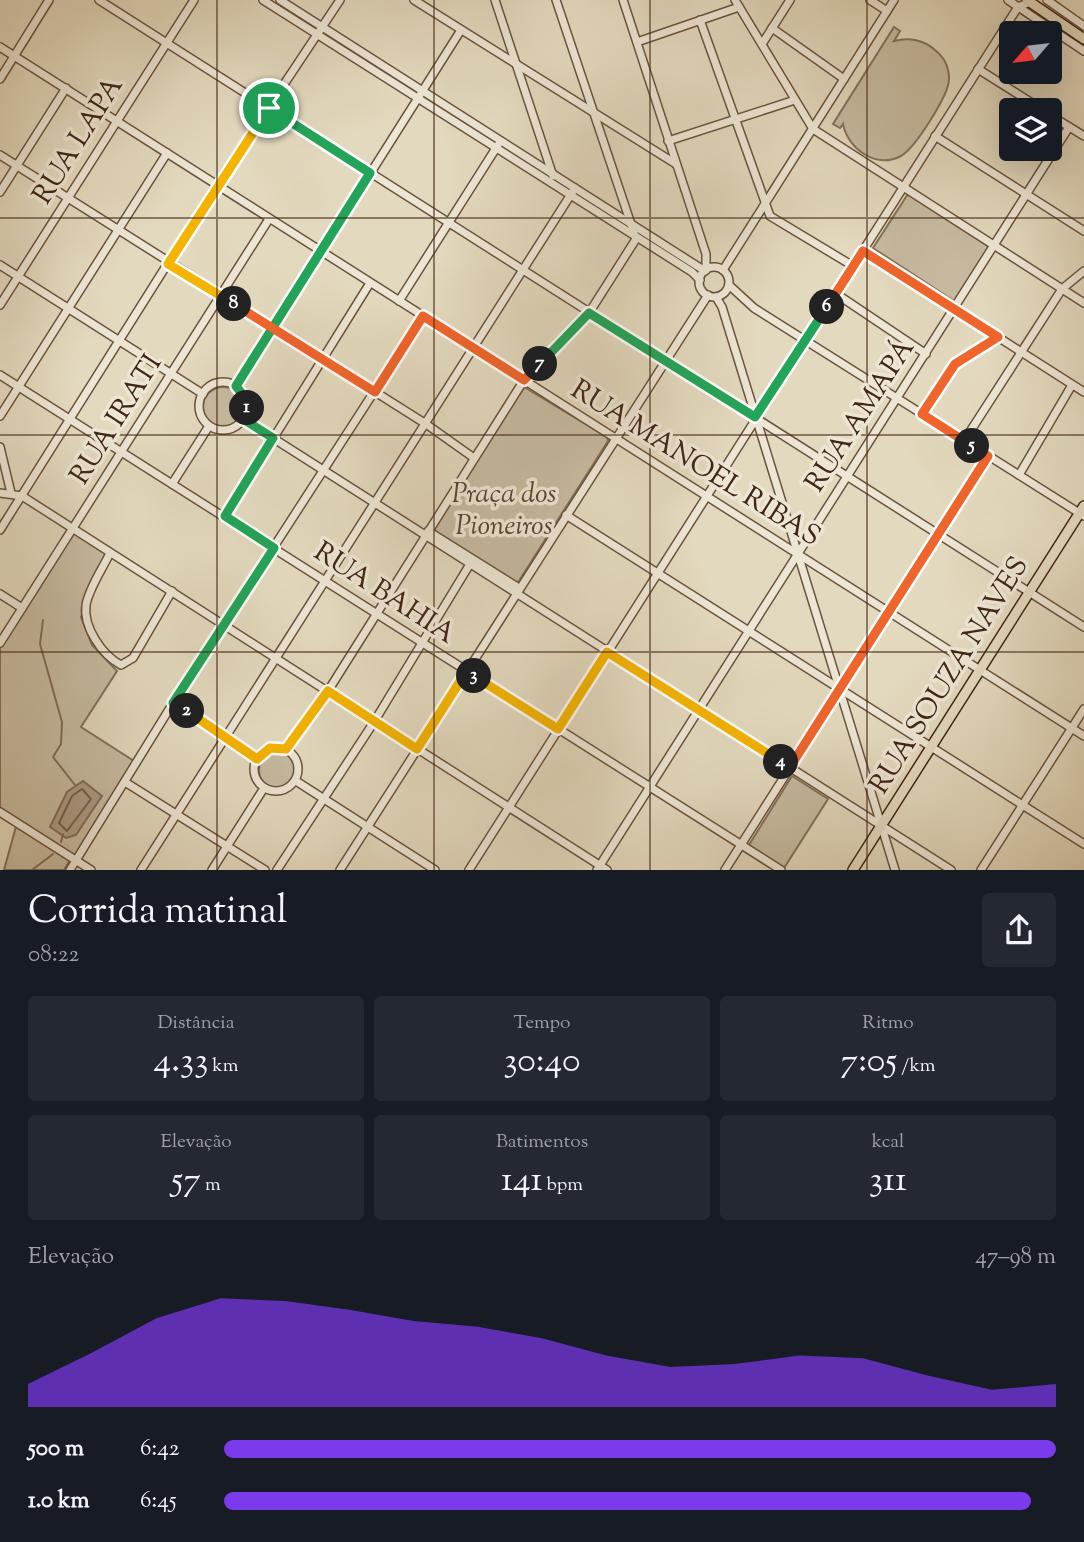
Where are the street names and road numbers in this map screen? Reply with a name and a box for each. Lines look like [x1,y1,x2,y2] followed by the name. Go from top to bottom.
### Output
[24,69,134,213] street label: RUA LAPA
[796,331,926,500] street label: RUA AMAPÁ
[61,347,173,493] street label: RUA IRATI
[562,371,828,557] street label: RUA MANOEL RIBAS
[305,533,463,655] street label: RUA BAHIA
[861,550,1039,802] street label: RUA SOUZA NAVES

